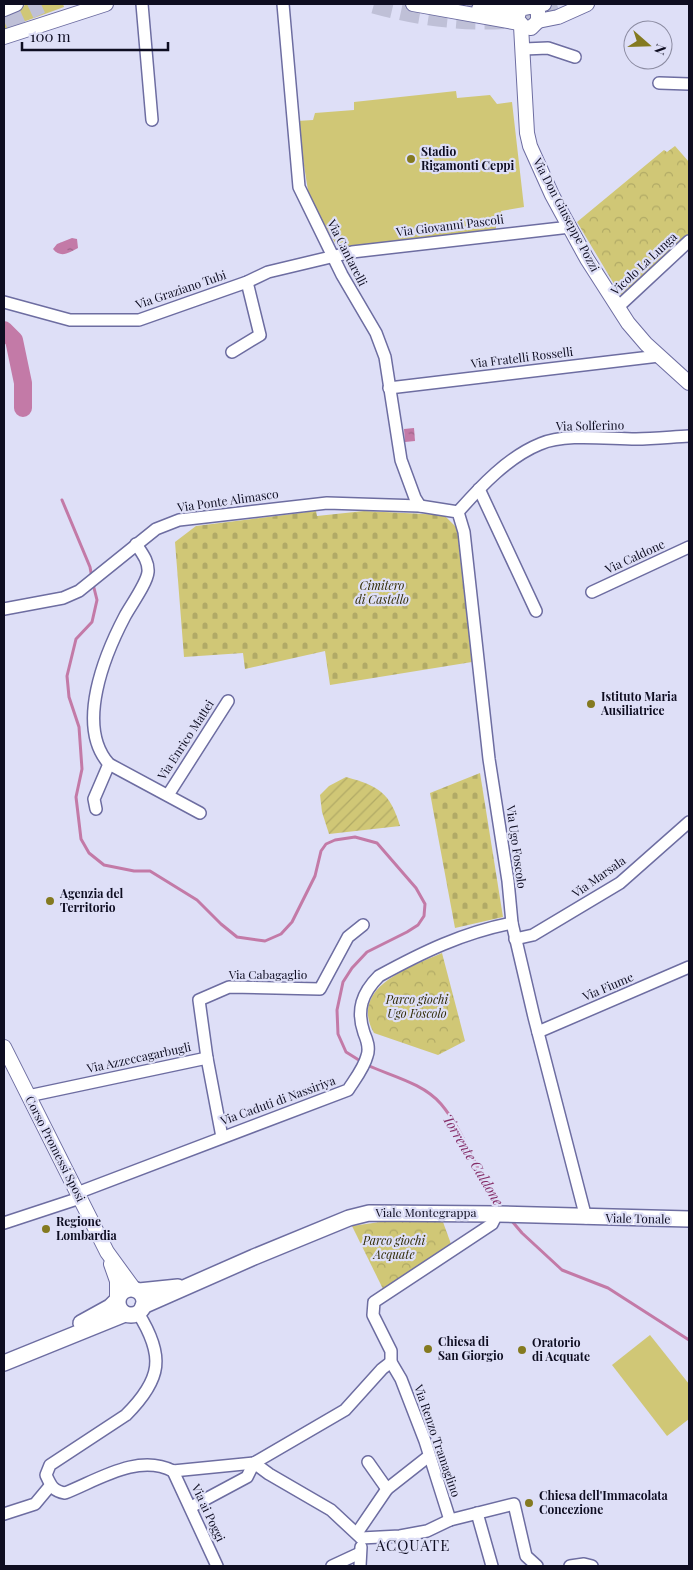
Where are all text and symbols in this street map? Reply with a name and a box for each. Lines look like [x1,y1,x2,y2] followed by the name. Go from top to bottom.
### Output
[22,20,169,52] scale bar
[623,20,673,70] north arrow
[30,26,71,46] text: 100 m
[650,42,671,58] text: N
[421,143,515,173] place label: Stadio Rigamonti Ceppi
[405,153,417,165] marker: Stadio Rigamonti Ceppi
[530,154,604,275] street label: Via Don Giuseppe Pozzi
[394,210,505,240] street label: Via Giovanni Pascoli
[324,216,372,289] street label: Via Cantarelli
[606,228,680,299] street label: Vicolo La Lunga
[132,266,229,312] street label: Via Graziano Tubi
[469,343,574,371] street label: Via Fratelli Rosselli
[555,416,625,434] street label: Via Solferino
[175,485,280,515] street label: Via Ponte Alimasco
[601,535,667,577] street label: Via Caldone
[355,577,409,607] park label: Cimitero di Castello
[600,688,678,718] place label: Istituto Maria Ausiliatrice
[153,696,217,783] street label: Via Enrico Mattei
[585,698,597,710] marker: Istituto Maria Ausiliatrice
[503,803,531,890] street label: Via Ugo Foscolo
[568,852,628,901] street label: Via Marsala
[59,885,123,915] place label: Agenzia del Territorio
[44,895,56,907] marker: Agenzia del Territorio
[228,966,308,982] street label: Via Cabagaglio
[579,968,635,1004] street label: Via Fiume
[385,991,449,1021] park label: Parco giochi Ugo Foscolo
[84,1038,193,1076] street label: Via Azzeccagarbugli
[217,1072,337,1129] street label: Via Caduti di Nassiriya
[22,1093,90,1205] street label: Corso Promessi Sposi
[439,1110,508,1209] water label: Torrente Caldone
[375,1204,476,1220] street label: Viale Montegrappa
[604,1209,671,1227] street label: Viale Tonale
[56,1213,118,1243] place label: Regione Lombardia
[40,1223,52,1235] marker: Regione Lombardia
[362,1232,426,1262] park label: Parco giochi Acquate
[438,1333,504,1363] place label: Chiesa di San Giorgio
[532,1334,590,1364] place label: Oratorio di Acquate
[422,1343,434,1355] marker: Chiesa di San Giorgio
[516,1344,528,1356] marker: Oratorio di Acquate
[411,1381,465,1499] street label: Via Renzo Tramaglino
[188,1480,229,1544] street label: Via ai Poggi
[539,1487,669,1517] place label: Chiesa dell'Immacolata Concezione
[523,1497,535,1509] marker: Chiesa dell'Immacolata Concezione
[375,1535,450,1555] district label: ACQUATE

